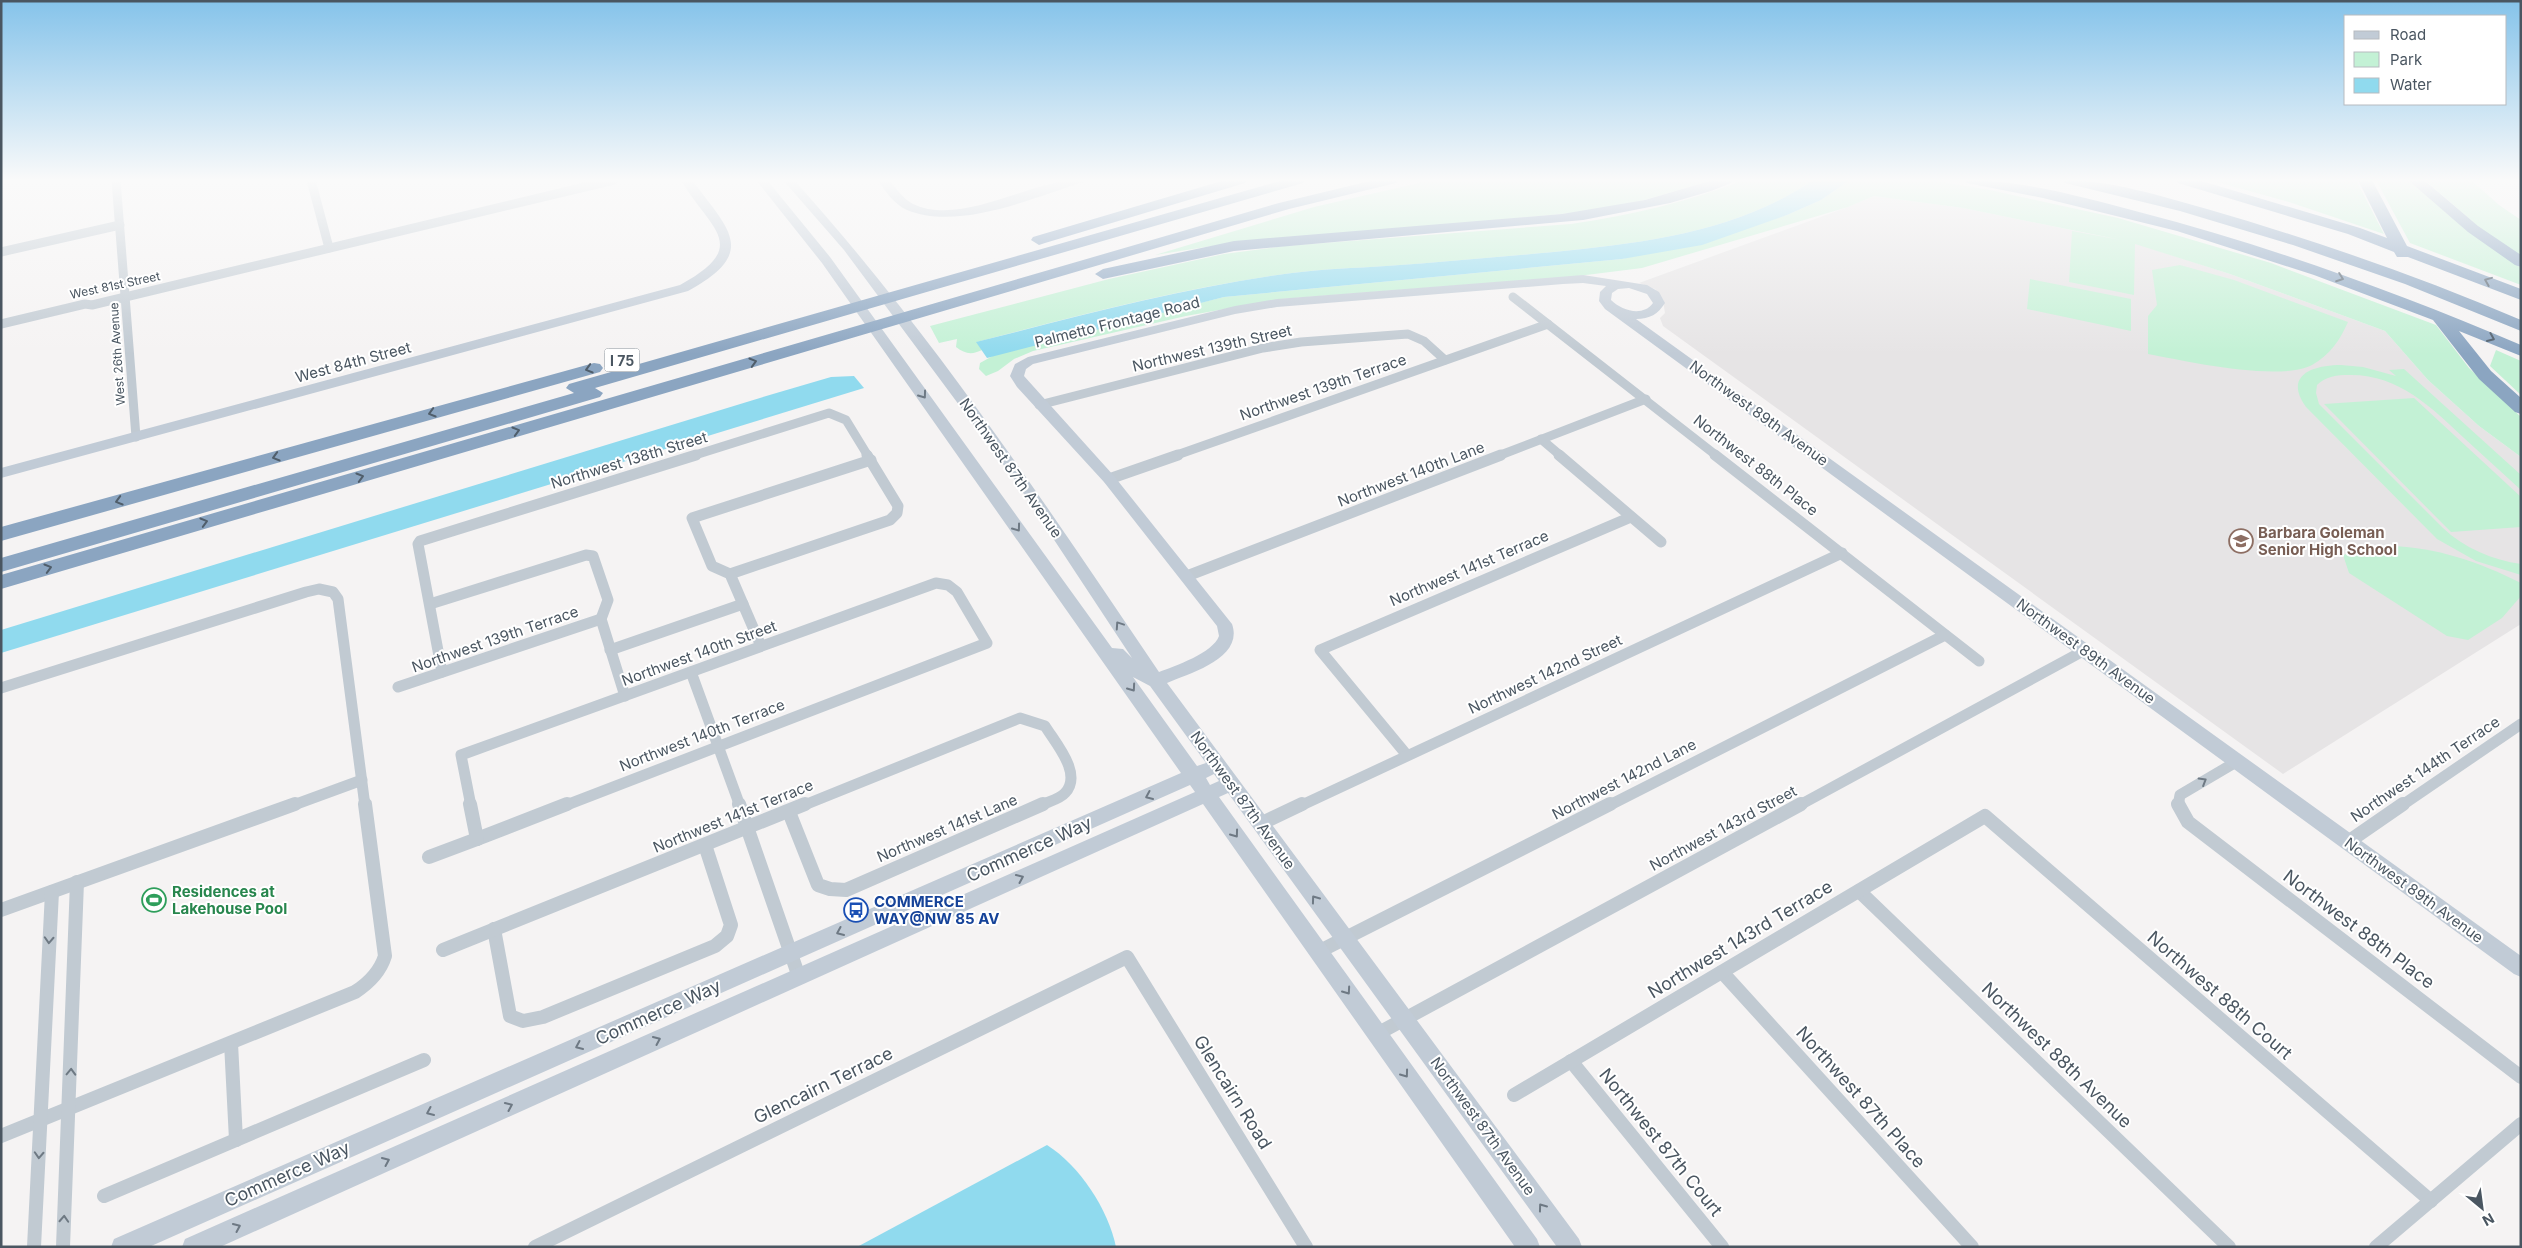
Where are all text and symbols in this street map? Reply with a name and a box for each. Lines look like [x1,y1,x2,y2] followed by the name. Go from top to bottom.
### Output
[2344,15,2507,105] legend
[2390,25,2426,44] text: Road
[2390,50,2423,69] text: Park
[2390,75,2432,94] text: Water
[69,268,161,302] street label: West 81st Street
[2335,272,2343,282] one-way arrow
[2484,277,2493,287] one-way arrow
[1032,292,1202,352] street label: Palmetto Frontage Road
[106,302,128,406] street label: West 26th Avenue
[1130,320,1294,376] street label: Northwest 139th Street
[2486,332,2495,343] one-way arrow
[293,337,413,387] street label: West 84th Street
[604,348,640,372] road number: I 75
[1237,350,1409,424] street label: Northwest 139th Terrace
[1686,356,1832,470] street label: Northwest 89th Avenue
[749,357,758,368] one-way arrow
[585,364,593,374] one-way arrow
[917,389,925,398] one-way arrow
[956,394,1066,542] street label: Northwest 87th Avenue
[429,408,437,418] one-way arrow
[1690,410,1822,520] street label: Northwest 88th Place
[511,427,520,437] one-way arrow
[548,427,710,493] street label: Northwest 138th Street
[1335,437,1487,511] street label: Northwest 140th Lane
[272,452,280,462] one-way arrow
[355,472,364,482] one-way arrow
[115,495,124,506] one-way arrow
[199,518,208,528] one-way arrow
[1011,522,1020,531] one-way arrow
[2258,523,2397,559] place label: Barbara Goleman Senior High School
[1387,526,1551,610] street label: Northwest 141st Terrace
[2228,528,2254,554] school or university icon: Barbara Goleman Senior High School
[43,563,52,573] one-way arrow
[2013,594,2159,708] street label: Northwest 89th Avenue
[409,602,581,676] street label: Northwest 139th Terrace
[619,616,779,690] street label: Northwest 140th Street
[1116,622,1125,631] one-way arrow
[1465,630,1625,718] street label: Northwest 142nd Street
[1125,683,1135,692] one-way arrow
[617,695,787,775] street label: Northwest 140th Terrace
[2347,712,2503,826] street label: Northwest 144th Terrace
[1186,727,1300,873] street label: Northwest 87th Avenue
[1549,734,1699,824] street label: Northwest 142nd Lane
[650,775,816,857] street label: Northwest 141st Terrace
[2198,778,2207,788] one-way arrow
[1646,781,1800,875] street label: Northwest 143rd Street
[1145,789,1154,800] one-way arrow
[874,790,1020,866] street label: Northwest 141st Lane
[963,812,1095,886] street label: Commerce Way
[1229,828,1237,837] one-way arrow
[2341,833,2487,947] street label: Northwest 89th Avenue
[2279,865,2439,993] street label: Northwest 88th Place
[1015,874,1024,884] one-way arrow
[1644,876,1836,1002] street label: Northwest 143rd Terrace
[172,882,287,918] place label: Residences at Lakehouse Pool
[141,887,167,913] sports icon: Residences at Lakehouse Pool
[874,892,999,928] place label: COMMERCE WAY@NW 85 AV
[1313,896,1321,905] one-way arrow
[843,897,869,923] bus stop icon: COMMERCE WAY@NW 85 AV
[836,925,845,936] one-way arrow
[2143,926,2297,1064] street label: Northwest 88th Court
[44,937,55,945] one-way arrow
[592,975,724,1049] street label: Commerce Way
[1978,978,2136,1132] street label: Northwest 88th Avenue
[1341,985,1350,995] one-way arrow
[1792,1022,1930,1172] street label: Northwest 87th Place
[1190,1031,1276,1153] street label: Glencairn Road
[652,1036,661,1046] one-way arrow
[575,1040,584,1051] one-way arrow
[750,1042,896,1128] street label: Glencairn Terrace
[1426,1053,1540,1199] street label: Northwest 87th Avenue
[1595,1064,1727,1220] street label: Northwest 87th Court
[65,1068,76,1076] one-way arrow
[1399,1068,1409,1077] one-way arrow
[504,1102,513,1112] one-way arrow
[426,1105,435,1116] one-way arrow
[221,1137,353,1211] street label: Commerce Way
[34,1152,44,1159] one-way arrow
[381,1156,390,1167] one-way arrow
[2457,1183,2507,1233] north arrow
[1539,1203,1548,1213] one-way arrow
[2480,1210,2497,1230] text: N
[59,1214,69,1222] one-way arrow
[232,1223,241,1233] one-way arrow

